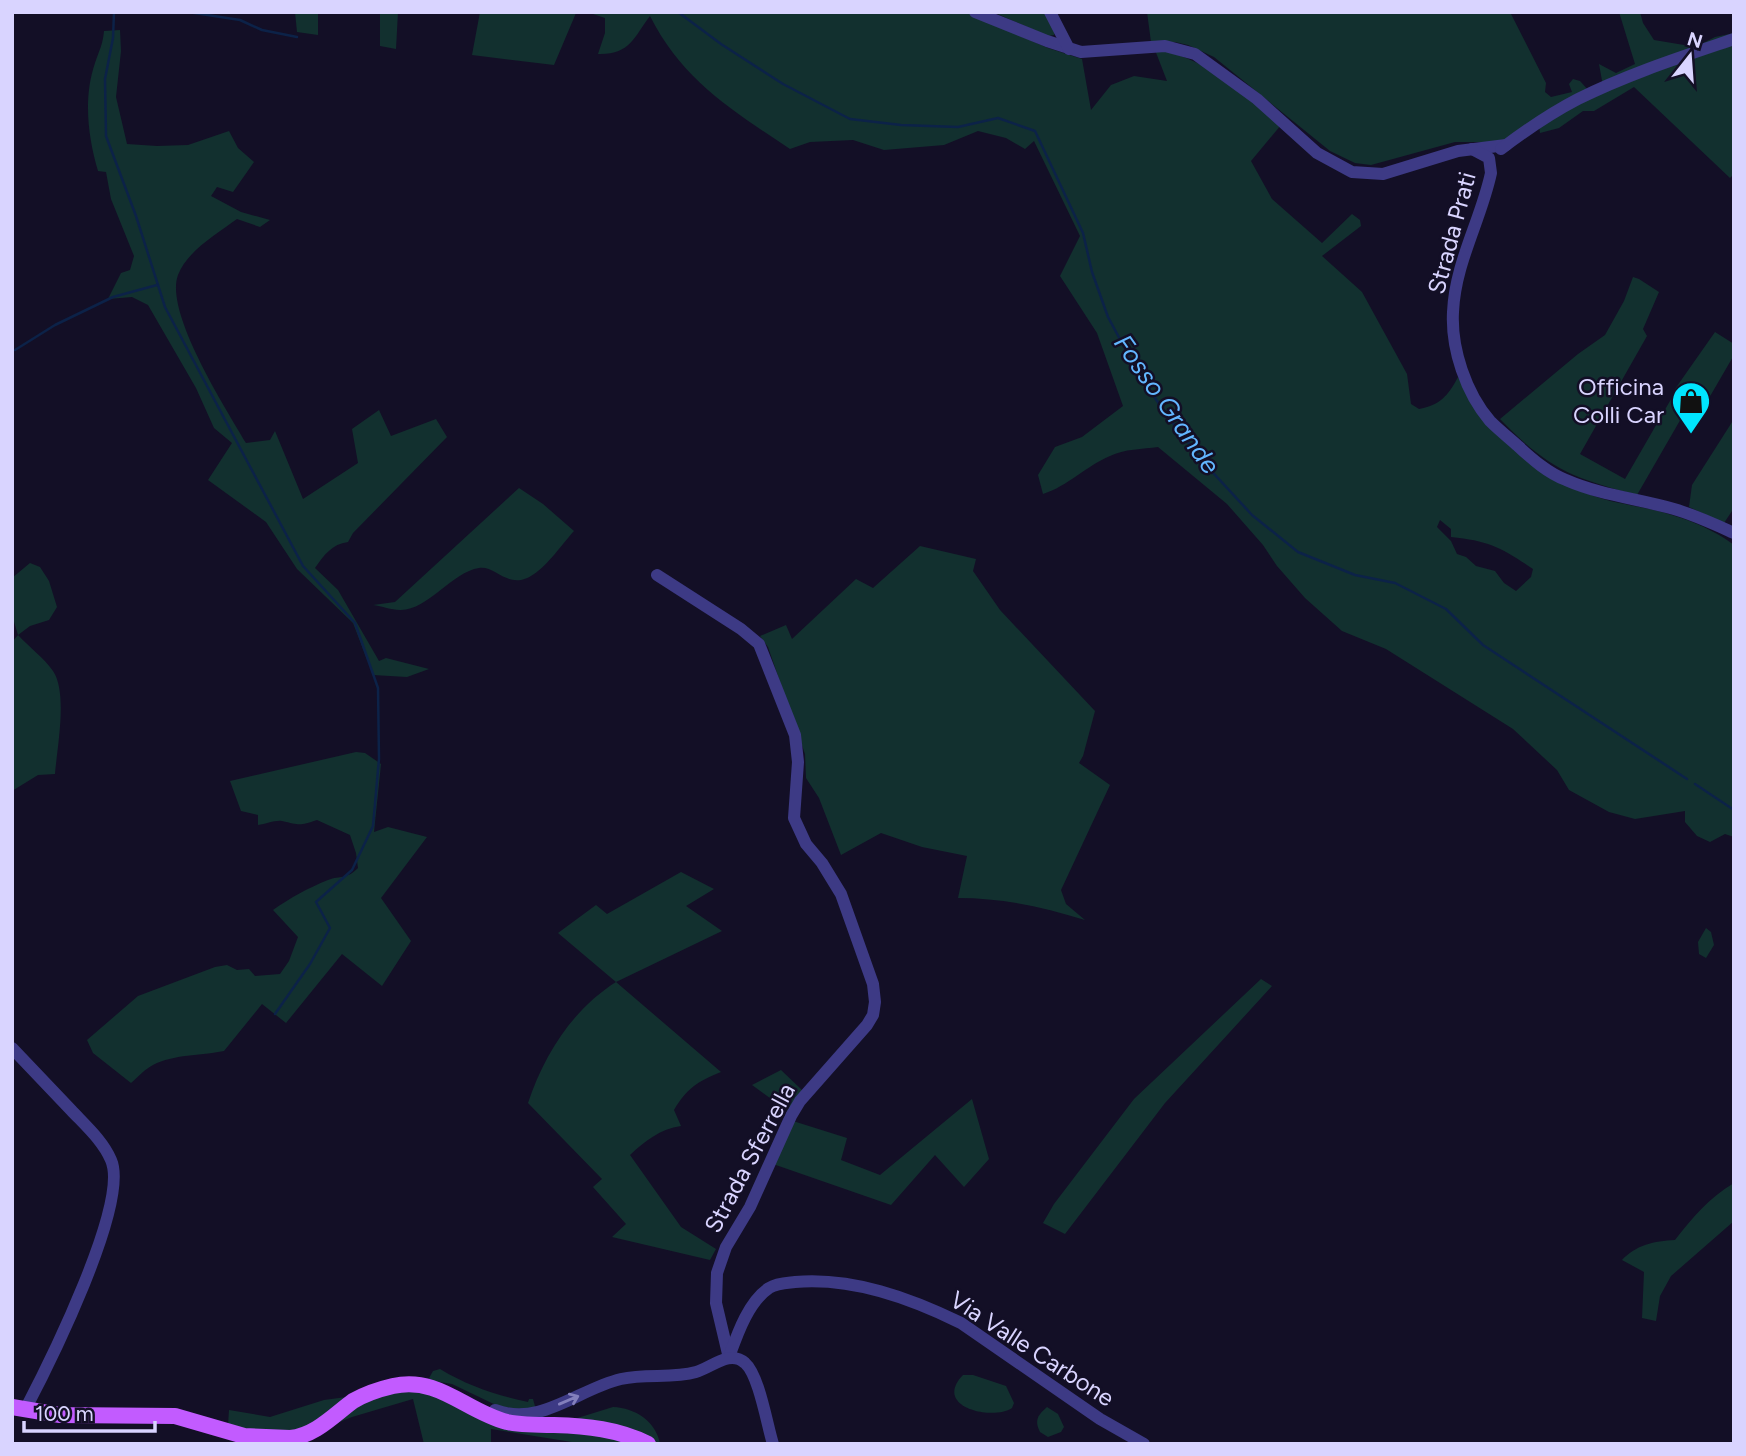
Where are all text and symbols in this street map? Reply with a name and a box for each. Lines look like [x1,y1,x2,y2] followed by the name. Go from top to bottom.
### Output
[1655,21,1725,91] north arrow
[1684,27,1705,53] text: N
[1421,169,1482,297] street label: Strada Prati
[1107,328,1227,480] water label: Fosso Grande
[1573,372,1664,429] place label: Officina Colli Car
[1670,380,1712,435] shop icon: Officina Colli Car
[698,1078,801,1237] street label: Strada Sferrella
[945,1285,1120,1412] street label: Via Valle Carbone
[24,1390,156,1434] scale bar
[558,1393,580,1406] one-way arrow
[35,1401,94,1426] text: 100 m

